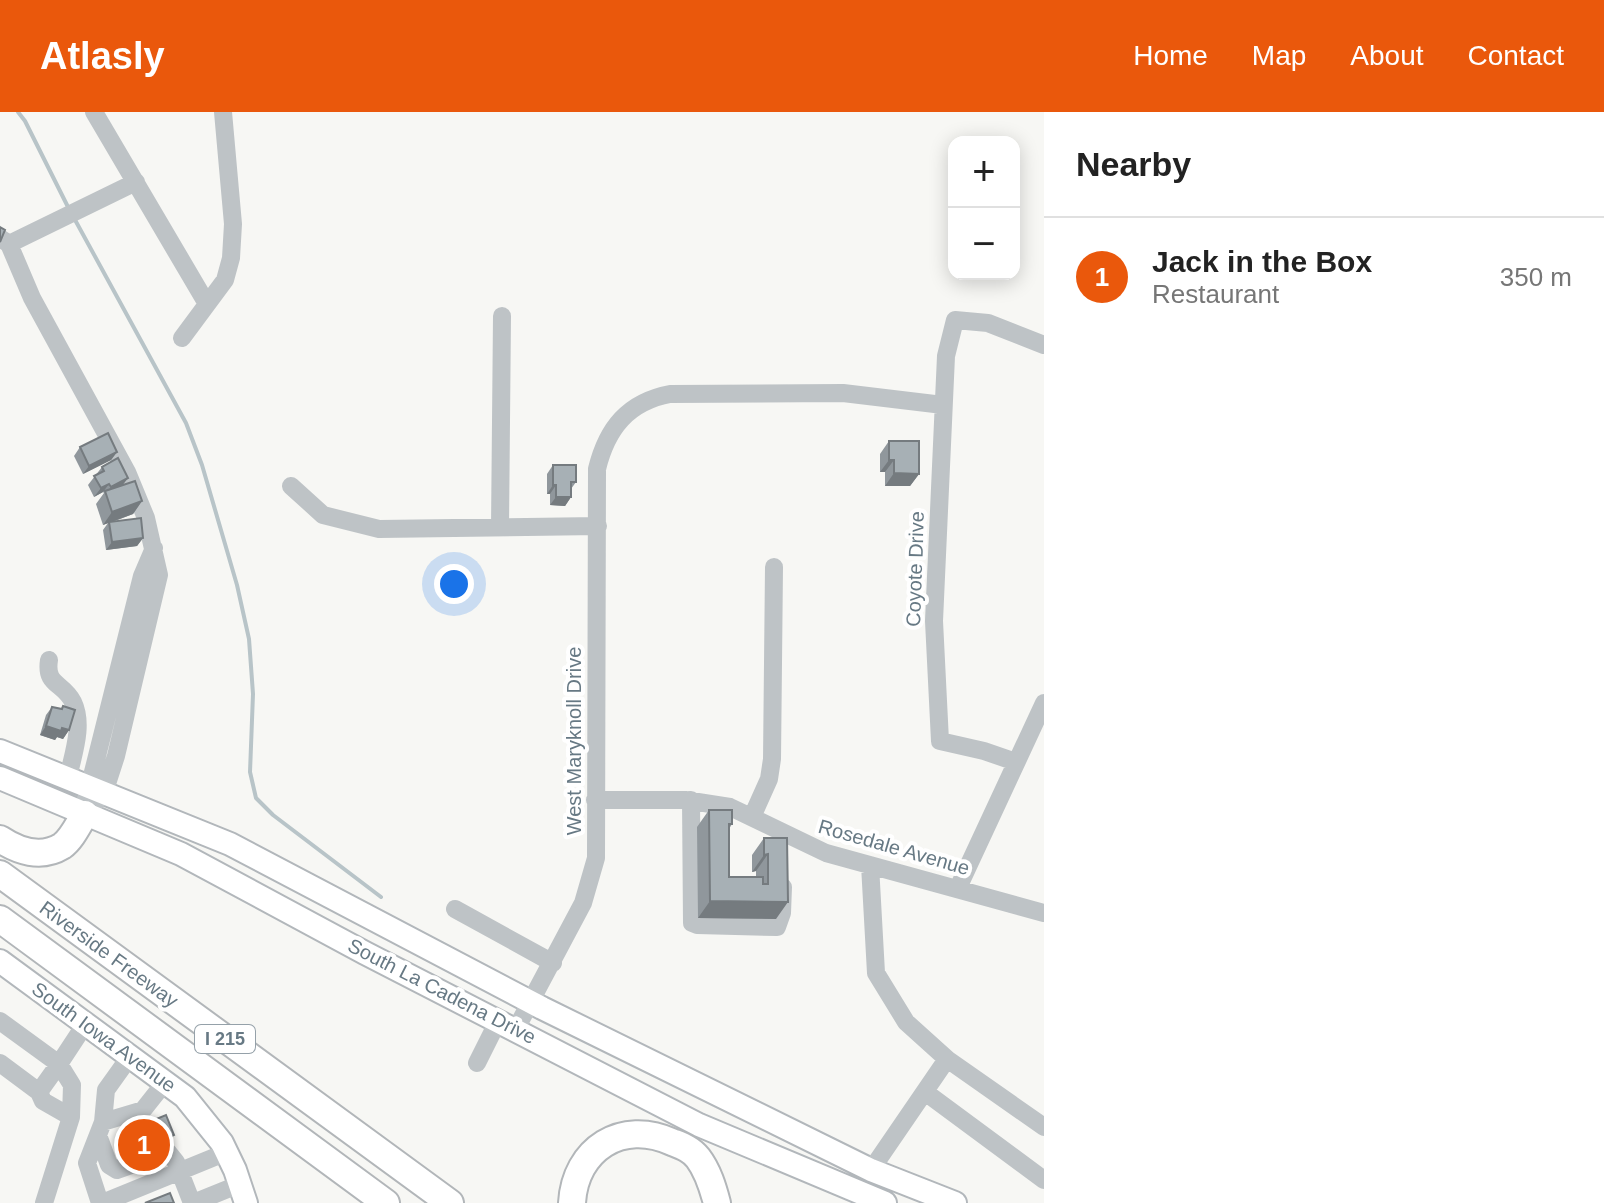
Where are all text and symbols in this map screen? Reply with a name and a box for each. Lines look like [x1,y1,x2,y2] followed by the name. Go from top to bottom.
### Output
[40,35,165,77] text: Atlasly
[1133,40,1208,71] text: Home
[1252,40,1306,71] text: Map
[1350,40,1424,71] text: About
[1468,40,1564,71] text: Contact
[948,136,1020,280] map controls
[948,136,1020,208] button: +
[1076,145,1191,183] text: Nearby
[948,208,1020,280] button: −
[1152,245,1372,278] text: Jack in the Box
[1095,262,1109,292] text: 1
[1500,262,1572,292] text: 350 m
[1152,279,1279,309] text: Restaurant
[902,511,928,627] street label: Coyote Drive
[434,564,474,604] your location
[563,647,585,835] street label: West Maryknoll Drive
[816,815,972,879] street label: Rosedale Avenue
[36,896,182,1012] street label: Riverside Freeway
[344,934,540,1048] street label: South La Cadena Drive
[28,978,180,1096] street label: South Iowa Avenue
[195,1025,255,1053] road number: I 215
[118,1115,170,1175] pin: 1

